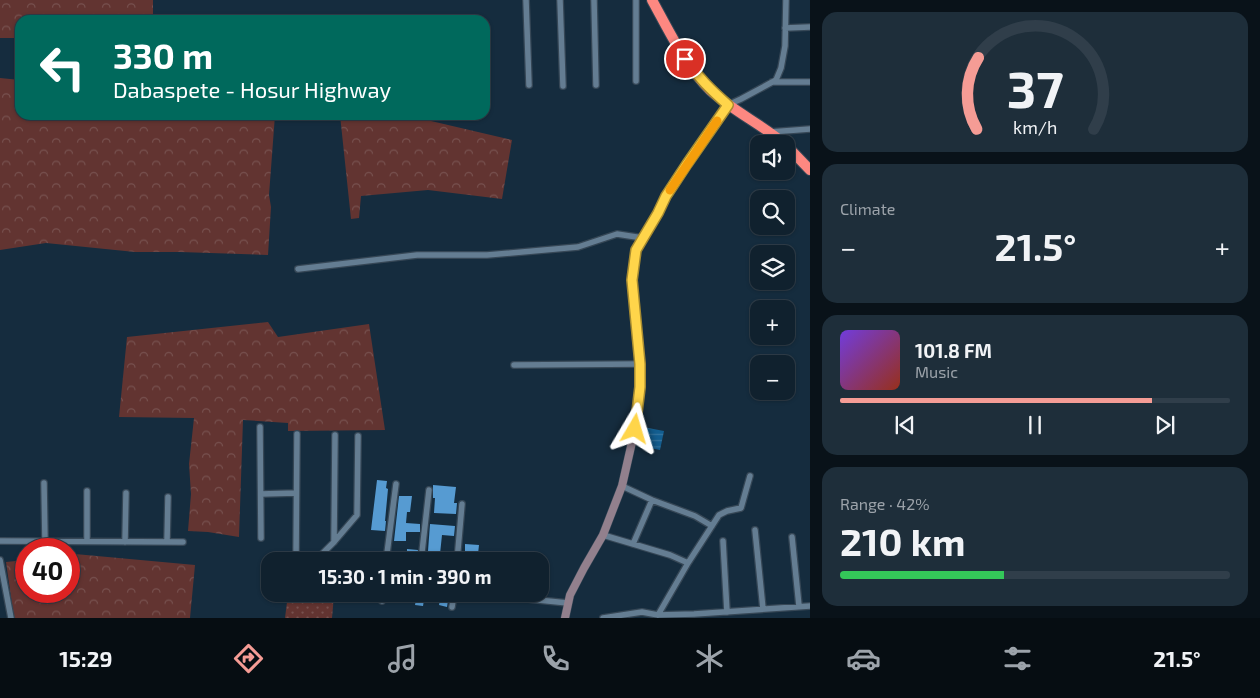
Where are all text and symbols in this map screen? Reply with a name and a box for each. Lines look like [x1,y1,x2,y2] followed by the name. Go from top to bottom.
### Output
[113,34,213,76] text: 330 m
[30,35,95,100] icon: left
[664,38,706,80] pin
[671,45,699,73] icon: arrive
[1007,56,1063,118] text: 37
[113,76,391,102] text: Dabaspete - Hosur Highway
[1013,116,1057,138] text: km/h
[750,135,795,400] map controls
[750,135,795,180] button: sound
[750,190,795,235] button: search
[840,199,895,218] text: Climate
[995,223,1076,269] text: 21.5°
[840,230,856,264] text: −
[1215,230,1230,264] text: +
[750,245,795,290] button: layers
[750,300,795,345] button: +
[915,339,992,362] text: 101.8 FM
[750,355,795,400] button: −
[915,362,958,381] text: Music
[608,402,660,454] position arrow
[891,411,919,439] icon: previous
[1021,411,1049,439] icon: pause
[1151,411,1179,439] icon: next
[840,494,929,513] text: Range · 42%
[840,518,965,564] text: 210 km
[15,538,80,603] speed limit sign: 40
[319,565,491,588] text: 15:30 · 1 min · 390 m
[231,641,266,676] icon: directions
[385,641,420,676] icon: music
[538,641,573,676] icon: phone
[692,641,727,676] icon: climate
[846,641,881,676] icon: car
[1000,641,1035,676] icon: filters
[59,645,112,671] text: 15:29
[1153,645,1201,671] text: 21.5°

